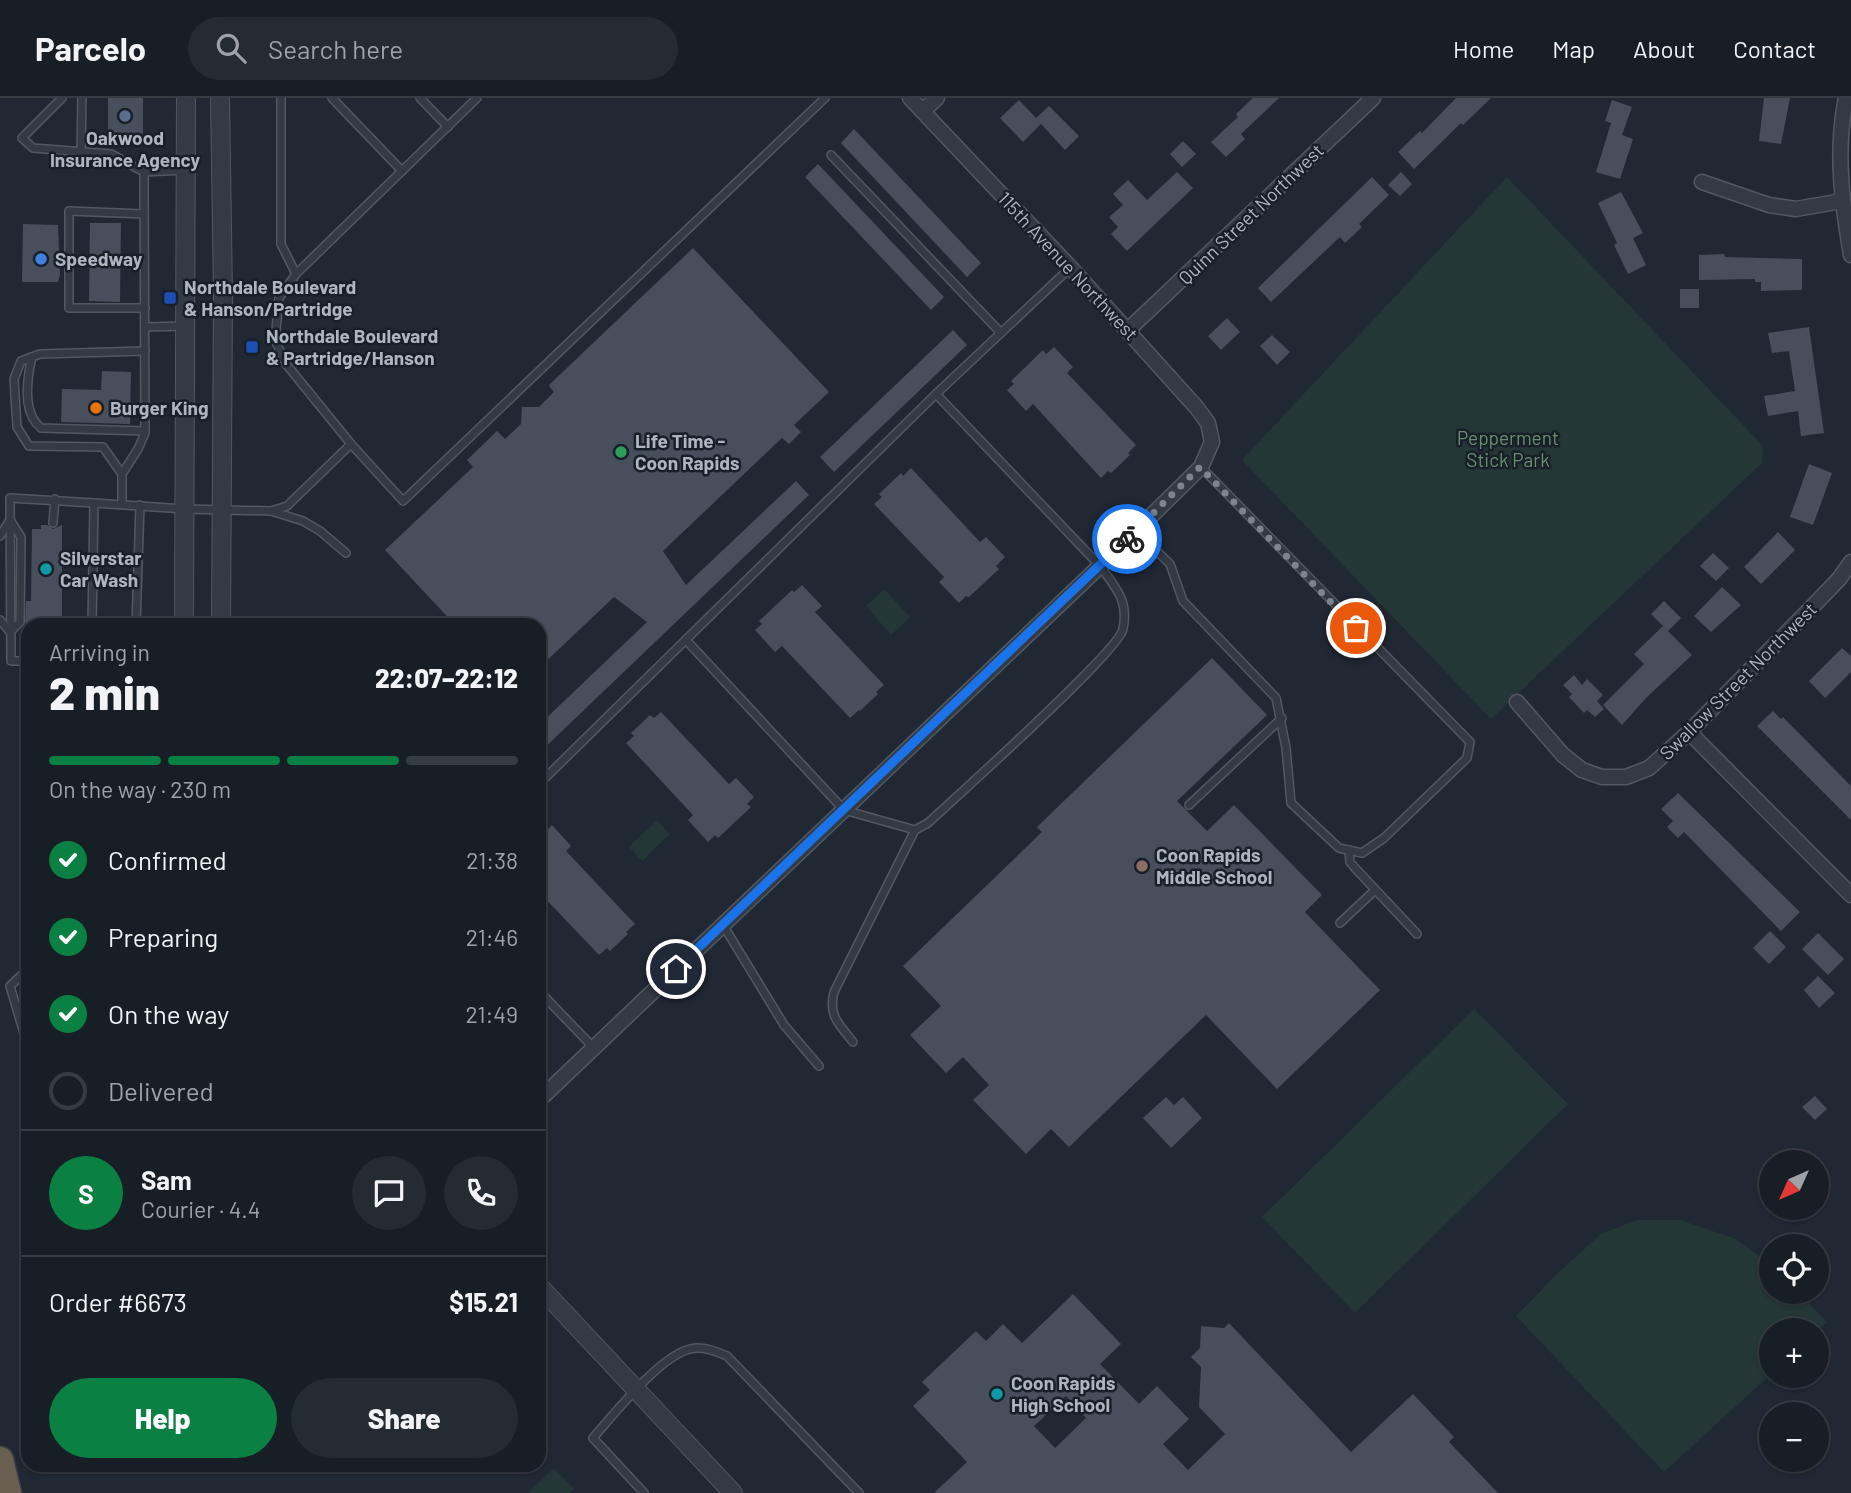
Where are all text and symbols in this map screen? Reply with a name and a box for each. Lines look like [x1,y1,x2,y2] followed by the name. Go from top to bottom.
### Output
[188,17,678,80] search box
[35,28,146,68] text: Parcelo
[212,29,250,67] icon: search
[268,33,403,64] text: Search here
[1453,34,1514,63] text: Home
[1552,34,1595,63] text: Map
[1633,34,1695,63] text: About
[1733,34,1816,63] text: Contact
[117,108,133,124] marker: Oakwood Insurance Agency
[50,126,201,171] place label: Oakwood Insurance Agency
[1173,138,1328,289] street label: Quinn Street Northwest
[993,187,1143,345] street label: 115th Avenue Northwest
[55,247,143,270] place label: Speedway
[33,251,49,267] marker: Speedway
[184,275,356,320] place label: Northdale Boulevard & Hanson/Partridge
[162,290,178,306] marker: Northdale Boulevard & Hanson/Partridge
[266,324,438,369] place label: Northdale Boulevard & Partridge/Hanson
[244,339,260,355] marker: Northdale Boulevard & Partridge/Hanson
[110,396,209,419] place label: Burger King
[88,400,104,416] marker: Burger King
[1457,426,1559,471] park label: Pepperment Stick Park
[635,429,740,474] place label: Life Time - Coon Rapids
[613,444,629,460] marker: Life Time - Coon Rapids
[1092,504,1162,574] courier
[1108,520,1146,558] icon: bike
[60,546,142,591] place label: Silverstar Car Wash
[38,561,54,577] marker: Silverstar Car Wash
[1654,597,1821,764] street label: Swallow Street Northwest
[1326,598,1386,658] pin
[1337,609,1375,647] icon: bag
[49,638,150,666] text: Arriving in
[375,662,518,693] text: 22:07–22:12
[49,664,160,719] text: 2 min
[49,775,231,803] text: On the way · 230 m
[49,841,87,879] icon: check
[1156,843,1272,888] place label: Coon Rapids Middle School
[108,844,227,875] text: Confirmed
[466,846,518,874] text: 21:38
[1134,858,1150,874] marker: Coon Rapids Middle School
[49,918,87,956] icon: check
[108,921,218,952] text: Preparing
[466,923,518,951] text: 21:46
[646,939,706,999] pin
[657,950,695,988] icon: home
[49,995,87,1033] icon: check
[108,998,229,1029] text: On the way
[465,1000,518,1028] text: 21:49
[108,1075,214,1106] text: Delivered
[1759,1150,1829,1220] north arrow
[1759,1150,1829,1472] map controls
[352,1156,426,1230] button: chat
[444,1156,518,1230] button: phone
[141,1164,192,1195] text: Sam
[78,1178,94,1209] text: S
[141,1195,260,1223] text: Courier · 4.4
[1759,1234,1829,1304] button: locate
[49,1286,187,1317] text: Order #6673
[449,1286,518,1317] text: $15.21
[1759,1318,1829,1388] button: +
[1011,1371,1116,1416] place label: Coon Rapids High School
[49,1378,277,1458] button: Help
[291,1378,518,1458] button: Share
[989,1386,1005,1402] marker: Coon Rapids High School
[1759,1402,1829,1472] button: −

